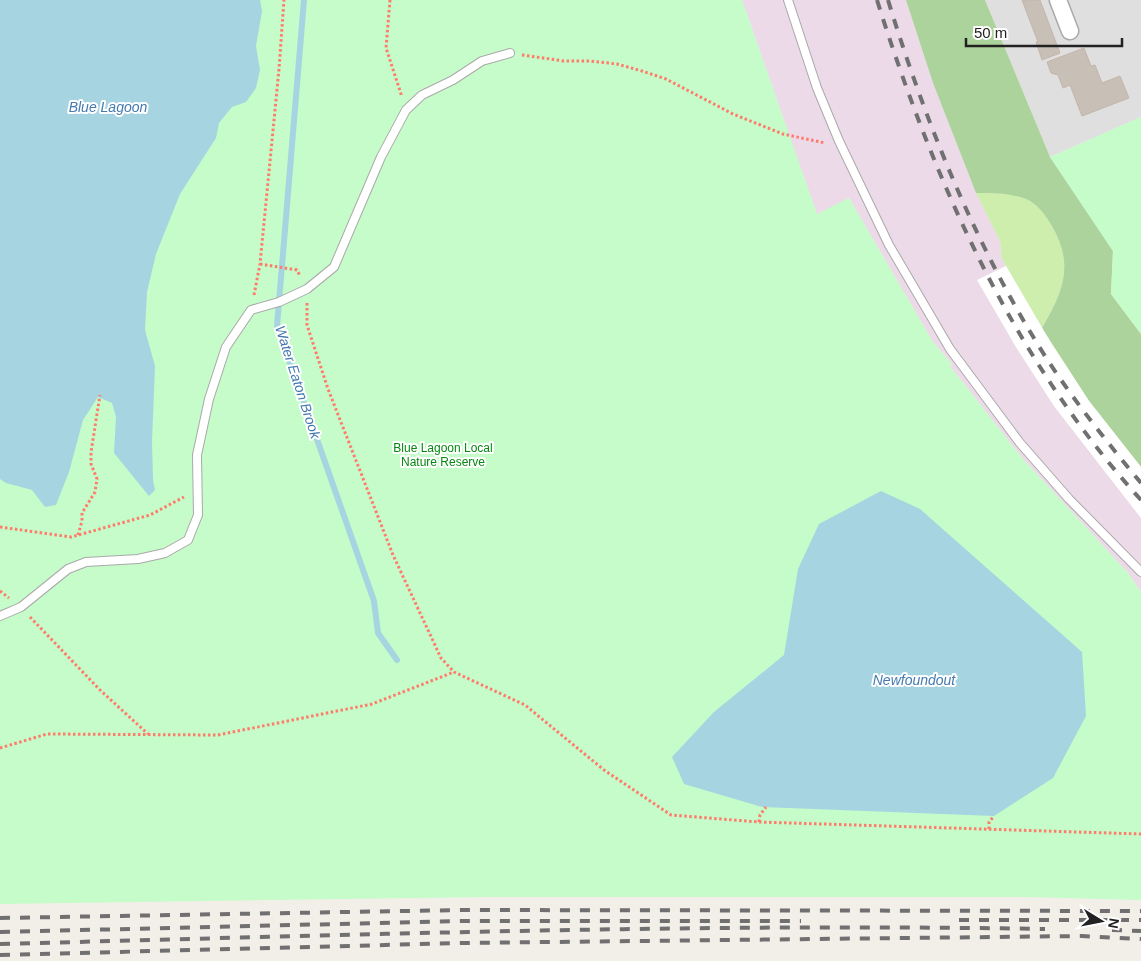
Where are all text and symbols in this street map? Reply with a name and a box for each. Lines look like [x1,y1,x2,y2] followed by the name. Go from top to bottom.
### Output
[966,15,1122,47] scale bar
[974,24,1007,41] text: 50 m
[69,99,148,115] water label: Blue Lagoon
[272,323,324,442] water label: Water Eaton Brook
[393,441,493,469] park label: Blue Lagoon Local Nature Reserve
[873,672,956,688] water label: Newfoundout
[1076,896,1126,946] north arrow
[1105,917,1123,930] text: N

